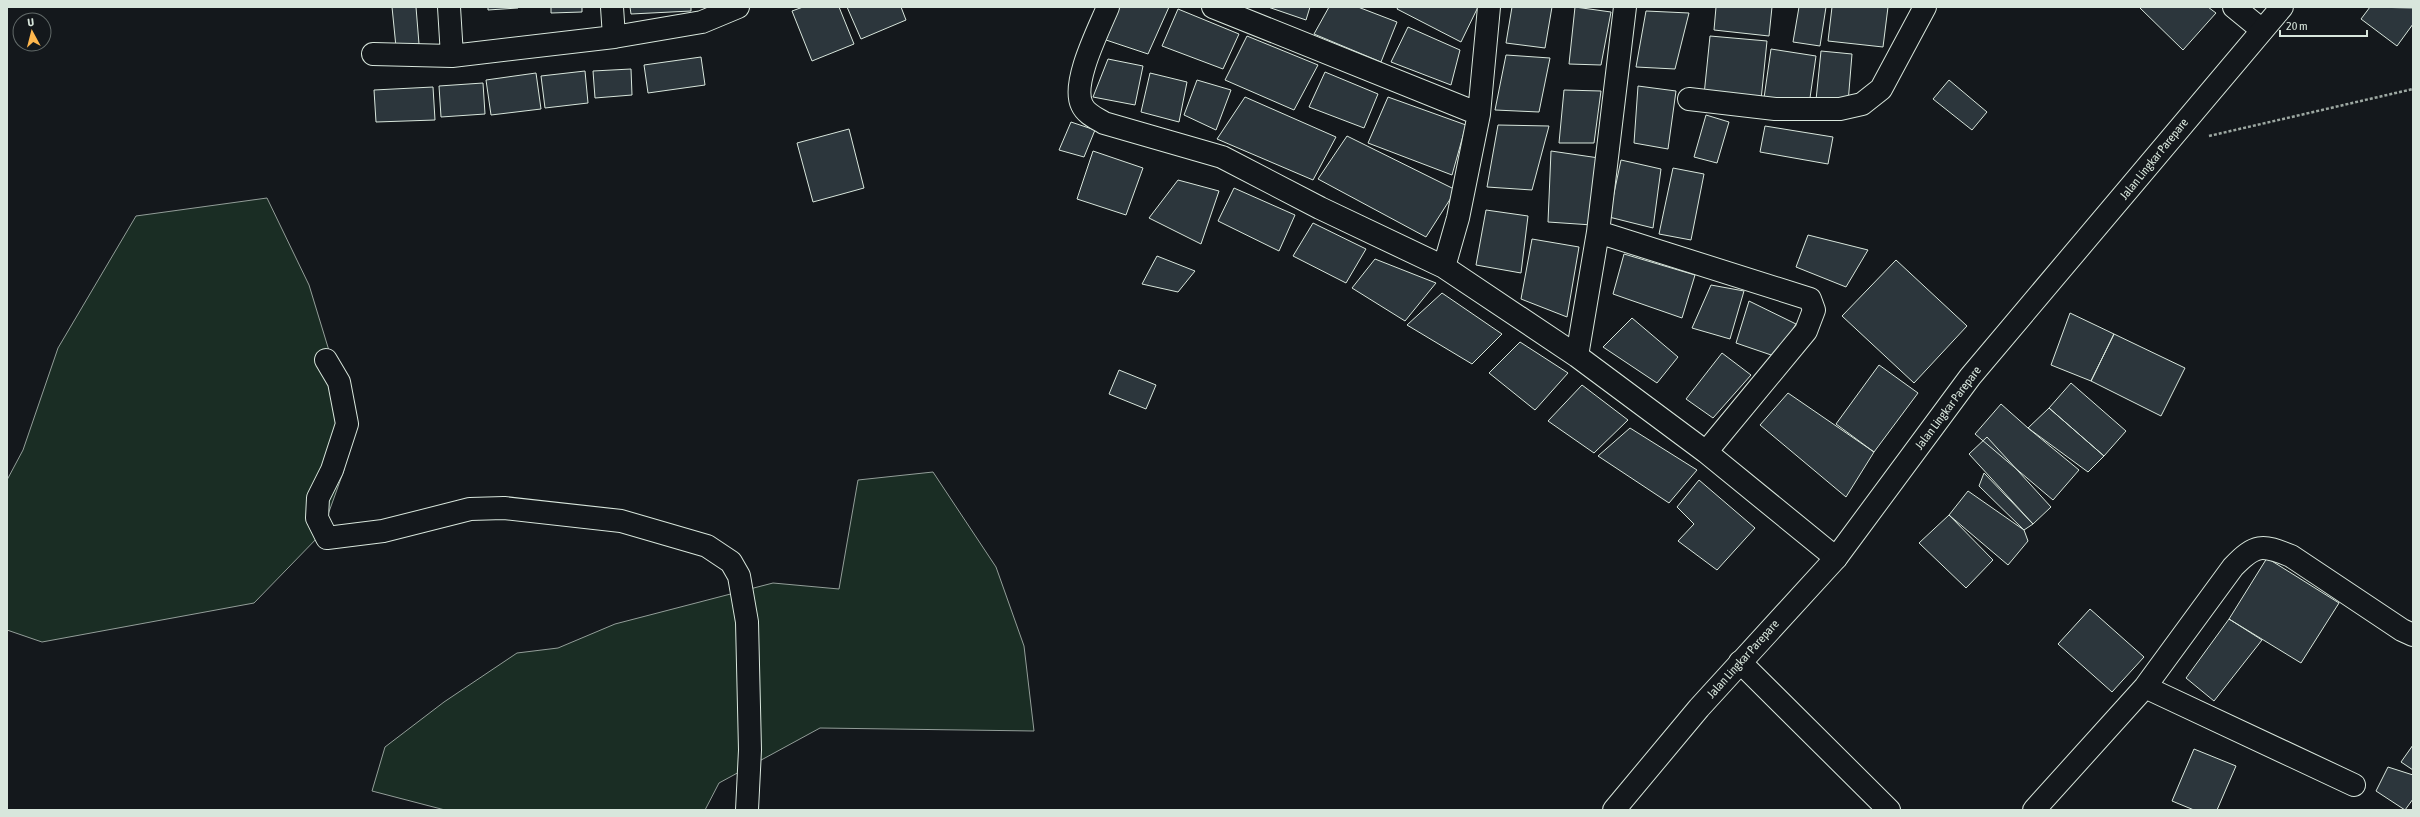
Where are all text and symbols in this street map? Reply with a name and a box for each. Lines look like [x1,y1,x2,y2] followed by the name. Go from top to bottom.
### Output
[12,12,52,52] north arrow
[2280,12,2367,38] scale bar
[27,16,35,28] text: U
[2286,19,2308,33] text: 20 m
[2117,116,2191,202] street label: Jalan Lingkar Parepare
[1912,364,1984,452] street label: Jalan Lingkar Parepare
[1704,617,1782,701] street label: Jalan Lingkar Parepare

